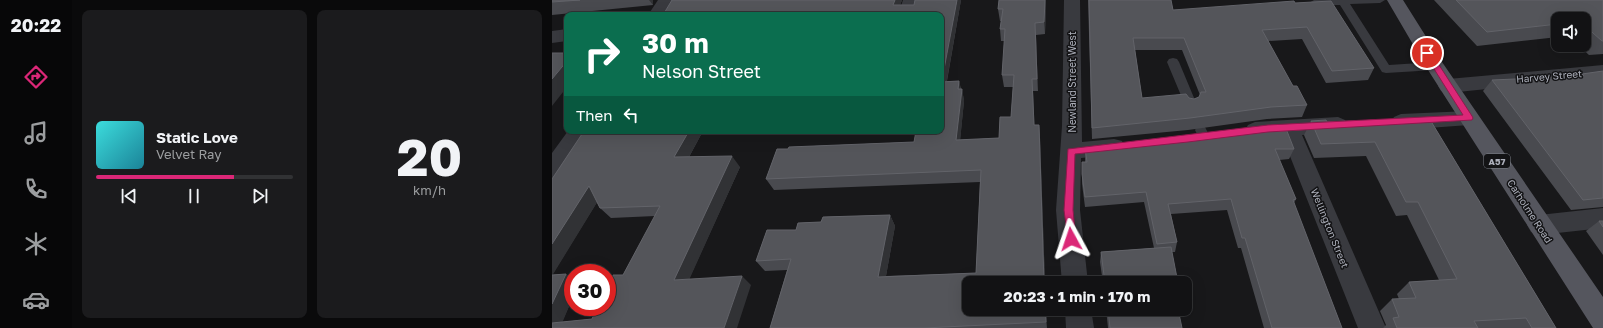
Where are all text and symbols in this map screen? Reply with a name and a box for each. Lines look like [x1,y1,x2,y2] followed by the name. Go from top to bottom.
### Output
[1551,12,1591,52] map controls
[1551,12,1591,52] button: sound
[11,14,61,36] text: 20:22
[642,26,709,59] text: 30 m
[576,28,628,80] icon: right
[1066,31,1078,133] street label: Newland Street West
[1410,36,1444,70] pin
[1416,42,1438,64] icon: arrive
[642,60,761,82] text: Nelson Street
[22,63,50,91] icon: directions
[1516,67,1582,85] street label: Harvey Street
[620,104,642,126] icon: left
[576,106,612,124] text: Then
[22,119,50,147] icon: music
[397,125,462,187] text: 20
[156,128,238,146] text: Static Love
[156,146,221,162] text: Velvet Ray
[1484,154,1510,168] road number: A57
[22,175,50,203] icon: phone
[1505,177,1555,245] street label: Carholme Road
[413,182,446,198] text: km/h
[118,185,140,207] icon: previous
[183,185,205,207] icon: pause
[249,185,271,207] icon: next
[1309,187,1351,269] street label: Wellington Street
[1050,218,1092,260] position arrow
[22,230,50,258] icon: climate
[564,264,616,316] speed limit sign: 30
[22,286,50,314] icon: car
[1004,287,1150,305] text: 20:23 · 1 min · 170 m

